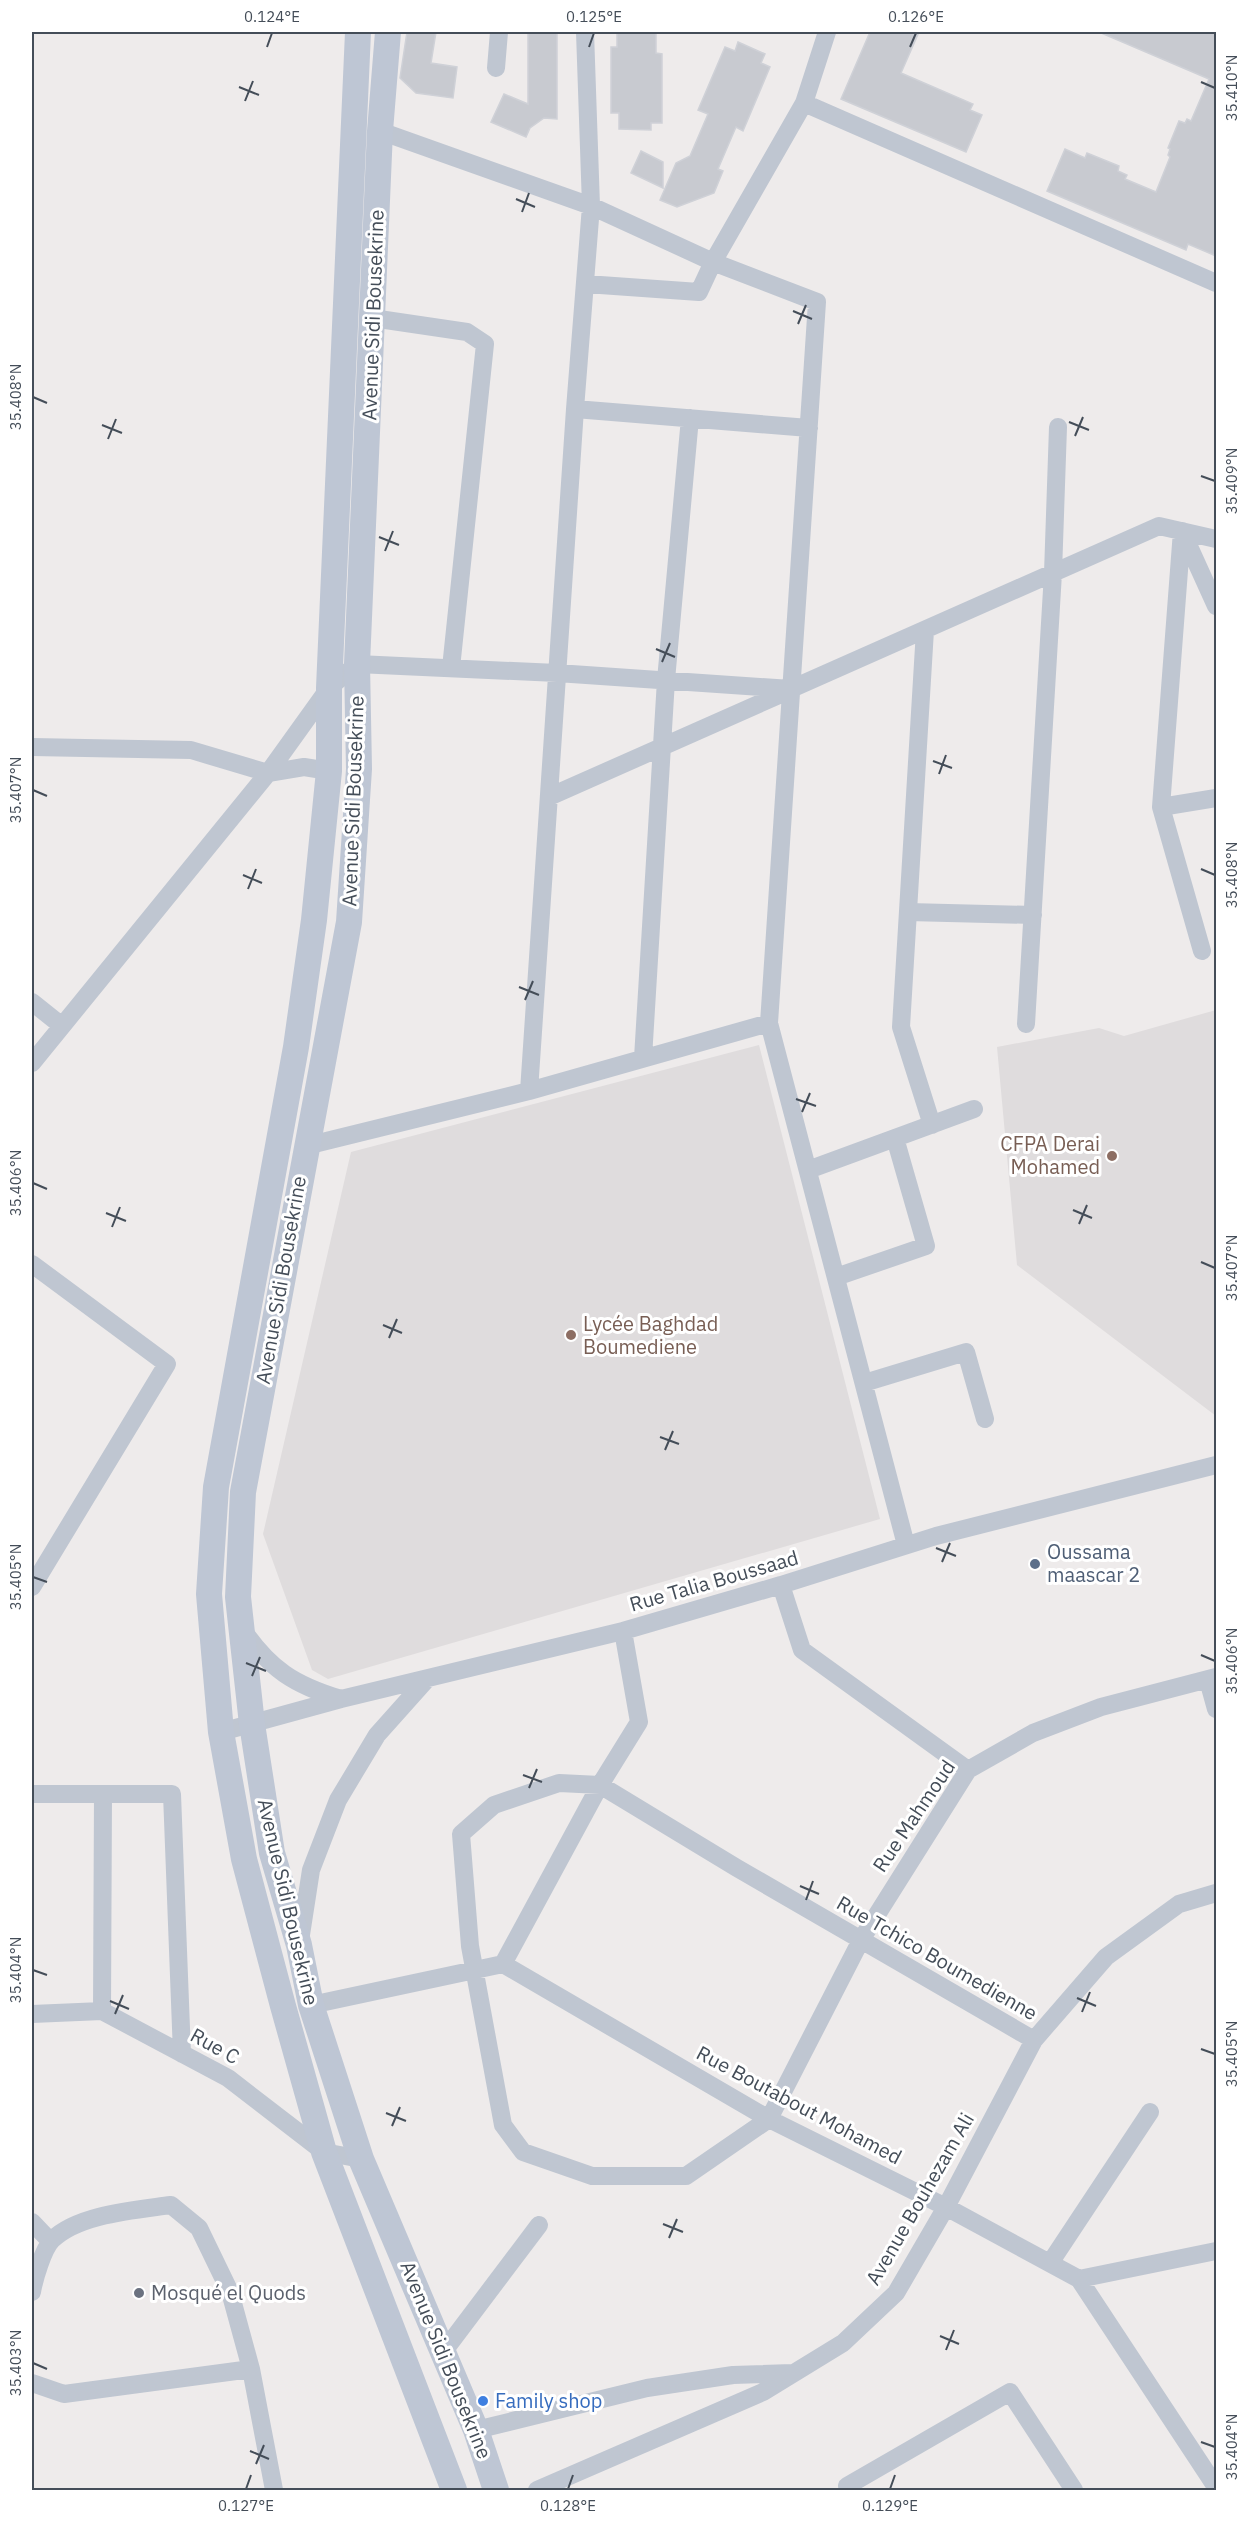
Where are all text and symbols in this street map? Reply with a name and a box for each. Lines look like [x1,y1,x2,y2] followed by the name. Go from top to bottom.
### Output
[244,7,300,26] text: 0.124°E
[566,7,622,26] text: 0.125°E
[888,7,944,26] text: 0.126°E
[1222,55,1241,121] text: 35.410°N
[355,209,390,421] street label: Avenue Sidi Bousekrine
[6,364,25,430] text: 35.408°N
[1222,448,1241,514] text: 35.409°N
[335,695,370,907] street label: Avenue Sidi Bousekrine
[6,757,25,823] text: 35.407°N
[1222,842,1241,908] text: 35.408°N
[1000,1130,1100,1180] place label: CFPA Derai Mohamed
[1105,1149,1119,1163] marker: CFPA Derai Mohamed
[6,1150,25,1216] text: 35.406°N
[249,1174,312,1386] street label: Avenue Sidi Bousekrine
[1222,1235,1241,1301] text: 35.407°N
[583,1310,718,1360] place label: Lycée Baghdad Boumediene
[564,1328,578,1342] marker: Lycée Baghdad Boumediene
[1047,1538,1140,1588] place label: Oussama maascar 2
[6,1544,25,1610] text: 35.405°N
[626,1544,801,1618] street label: Rue Talia Boussaad
[1028,1557,1042,1571] marker: Oussama maascar 2
[1222,1628,1241,1694] text: 35.406°N
[866,1754,961,1877] street label: Rue Mahmoud
[252,1796,325,2008] street label: Avenue Sidi Bousekrine
[832,1889,1043,2026] street label: Rue Tchico Boumedienne
[6,1937,25,2003] text: 35.404°N
[186,2021,245,2070] street label: Rue C
[1222,2021,1241,2087] text: 35.405°N
[692,2039,906,2170] street label: Rue Boutabout Mohamed
[859,2108,980,2290] street label: Avenue Bouhezam Ali
[394,2257,499,2463] street label: Avenue Sidi Bousekrine
[151,2279,306,2306] place label: Mosqué el Quods
[132,2286,146,2300] marker: Mosqué el Quods
[6,2330,25,2396] text: 35.403°N
[495,2387,602,2414] place label: Family shop
[476,2394,490,2408] marker: Family shop
[1222,2414,1241,2480] text: 35.404°N
[218,2496,274,2515] text: 0.127°E
[540,2496,596,2515] text: 0.128°E
[862,2496,918,2515] text: 0.129°E

